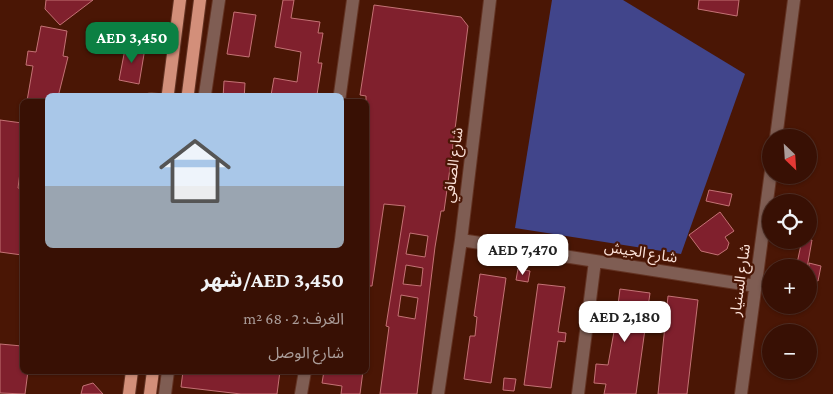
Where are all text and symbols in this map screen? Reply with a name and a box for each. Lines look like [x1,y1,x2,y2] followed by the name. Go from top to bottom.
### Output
[75,22,189,64] pin: AED 3,450
[97,29,167,46] text: AED 3,450
[150,126,240,216] icon: home
[440,126,470,204] street label: شارع الصافي
[762,129,818,184] north arrow
[762,129,817,379] map controls
[762,194,817,249] button: locate
[466,234,580,276] pin: AED 7,470
[603,238,679,270] street label: شارع الجيش
[488,241,558,258] text: AED 7,470
[727,243,757,319] street label: شارع السنيار
[762,259,817,314] button: +
[201,268,344,292] text: AED 3,450/شهر
[568,300,682,343] pin: AED 2,180
[590,308,660,325] text: AED 2,180
[243,310,344,327] text: الغرف: 2 · 68 m²
[762,324,817,379] button: −
[268,344,344,361] text: شارع الوصل

